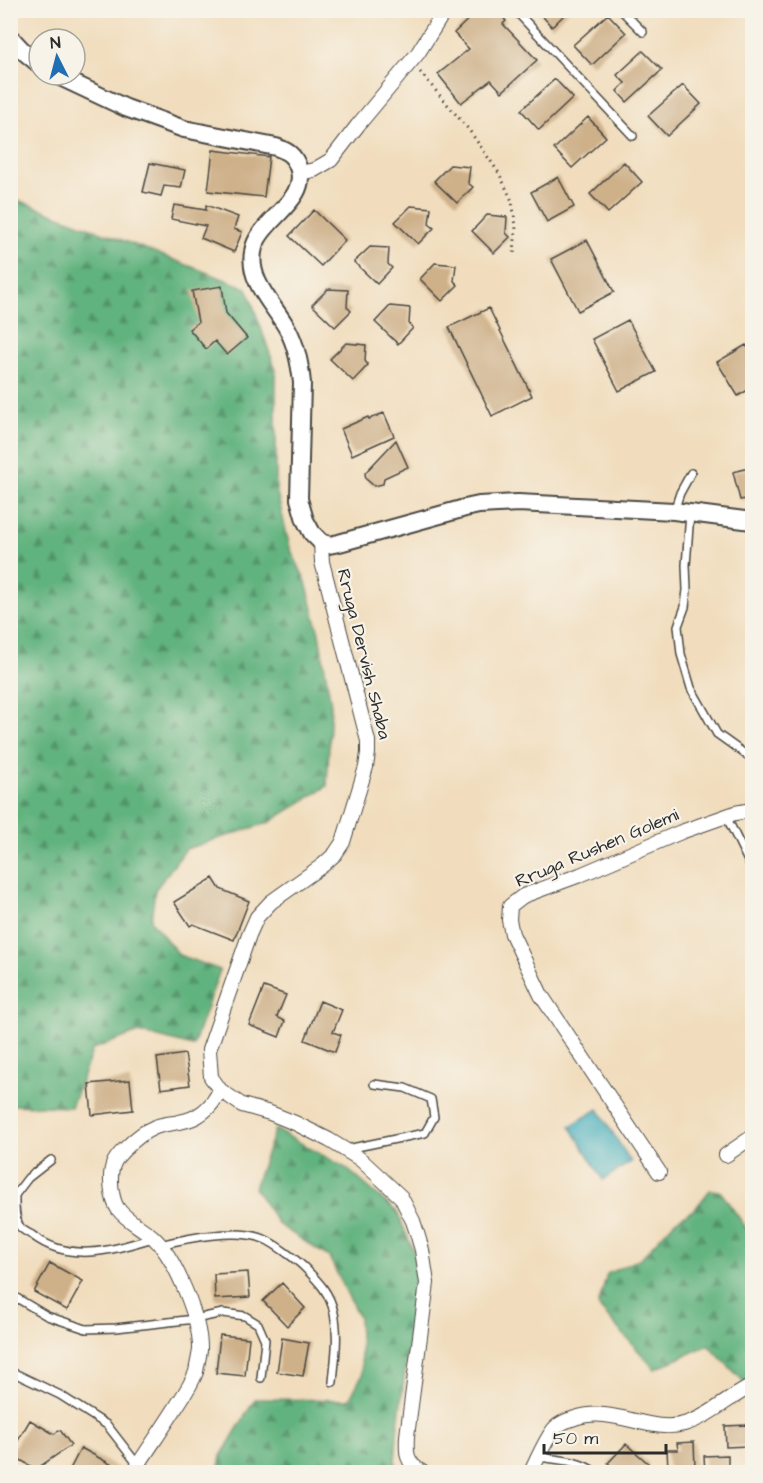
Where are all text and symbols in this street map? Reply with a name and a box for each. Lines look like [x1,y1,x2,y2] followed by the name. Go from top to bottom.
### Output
[27,27,87,87] north arrow
[49,32,62,55] text: N
[330,566,397,742] street label: Rruga Dervish Shaba
[511,802,683,895] street label: Rruga Rushen Golemi
[544,1417,666,1455] scale bar
[553,1426,598,1451] text: 50 m

